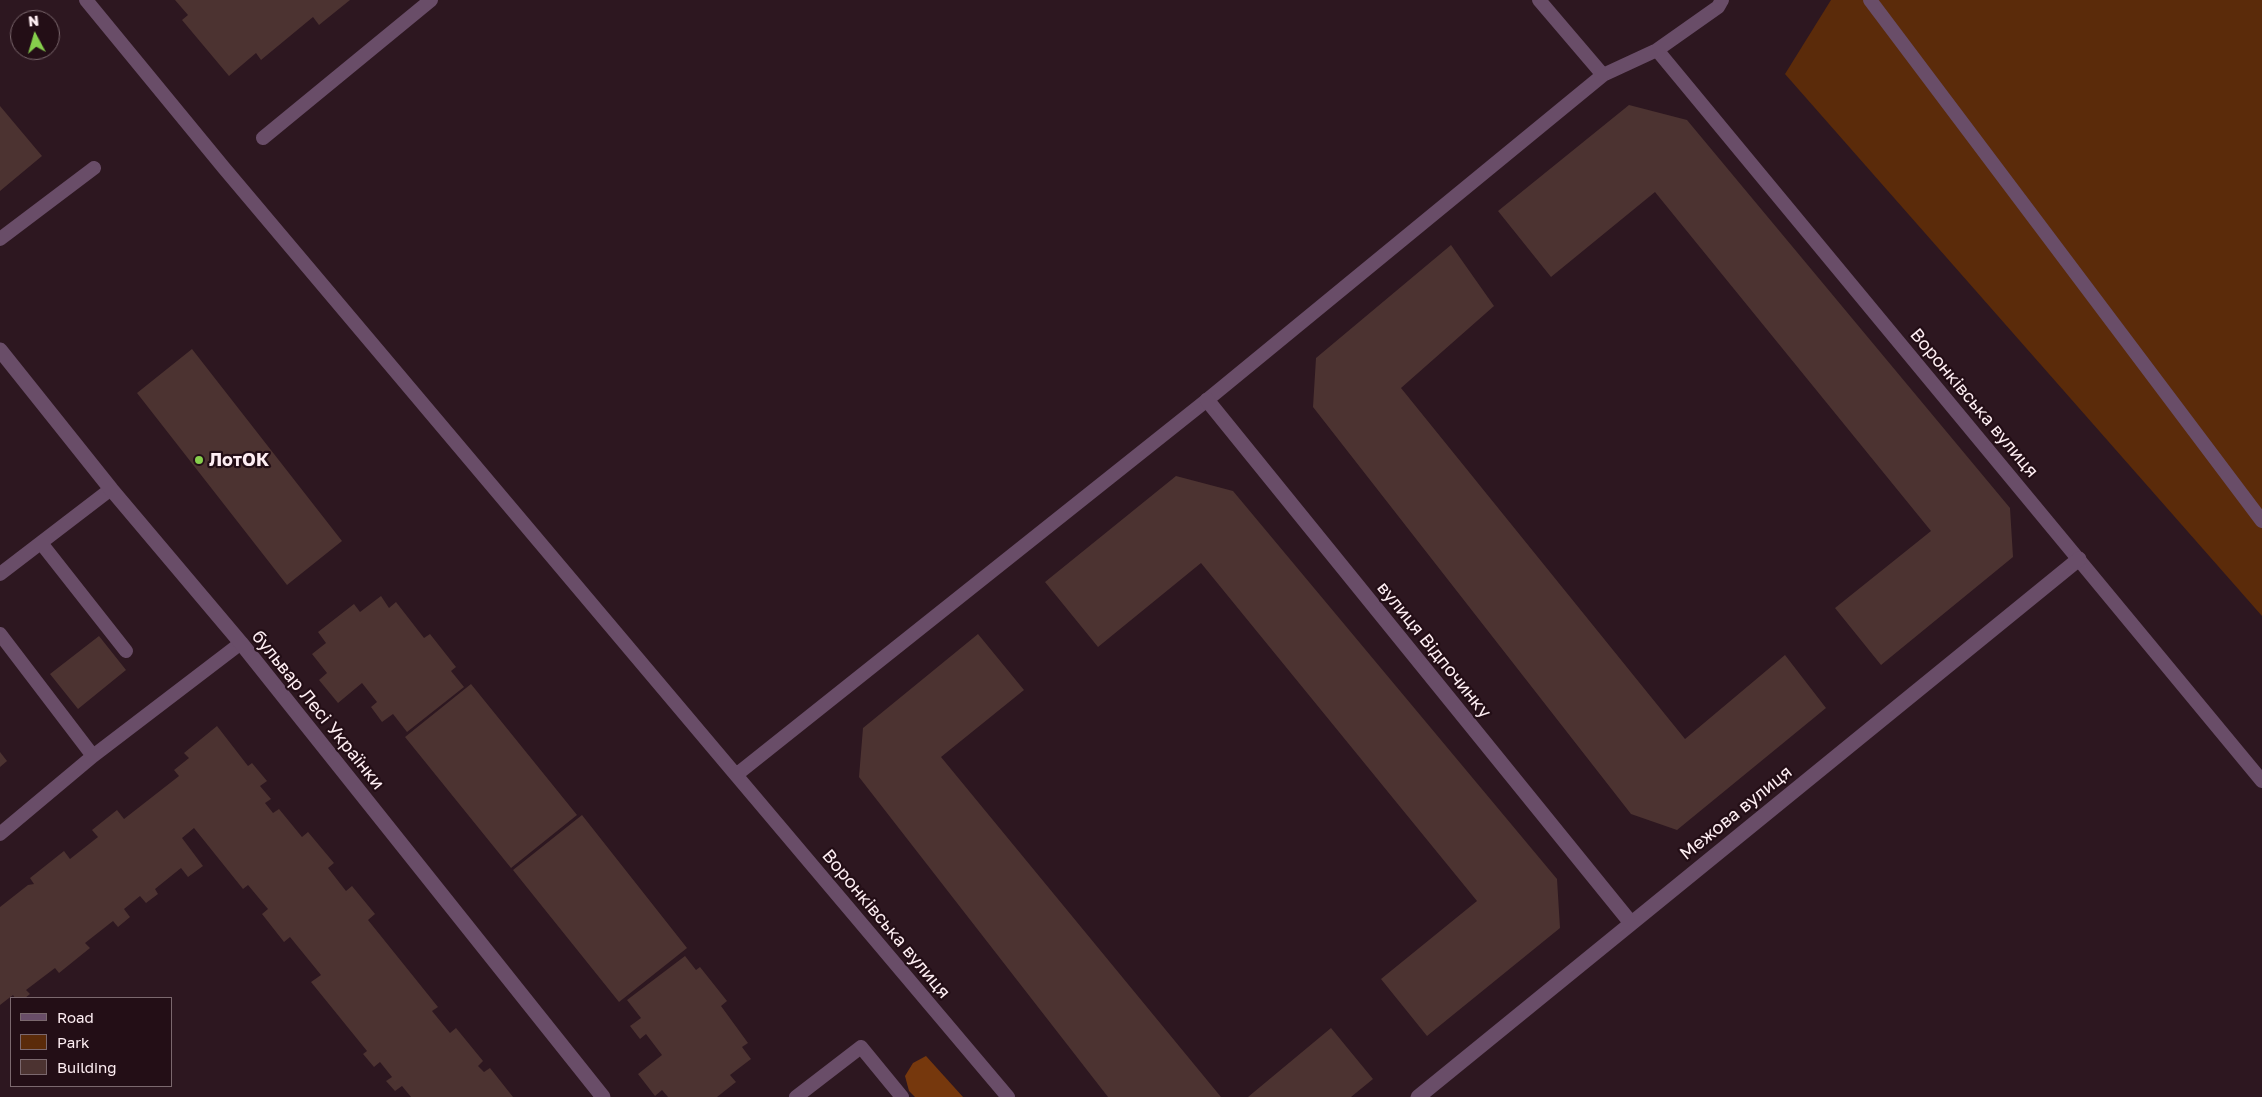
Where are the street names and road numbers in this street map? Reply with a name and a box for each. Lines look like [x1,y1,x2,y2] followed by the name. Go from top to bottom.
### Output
[1905,324,2043,482] street label: Воронківська вулиця
[1372,578,1496,722] street label: вулиця Відпочинку
[247,626,389,794] street label: бульвар Лесі Українки
[1676,761,1796,865] street label: Межова вулиця
[817,845,955,1003] street label: Воронківська вулиця

